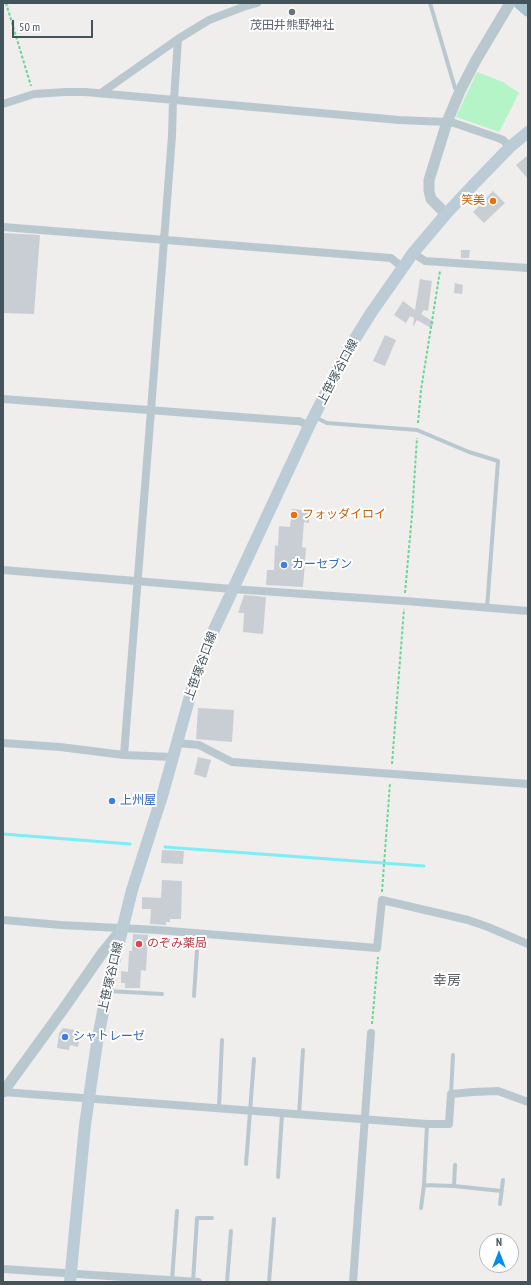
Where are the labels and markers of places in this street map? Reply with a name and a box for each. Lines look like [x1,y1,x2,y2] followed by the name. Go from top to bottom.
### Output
[287,7,297,17] marker: 茂田井熊野神社
[250,19,334,33] place label: 茂田井熊野神社
[461,194,485,208] place label: 笑美
[488,196,498,206] marker: 笑美
[302,508,386,522] place label: フォッダイロイ
[289,510,299,520] marker: フォッダイロイ
[292,558,352,572] place label: カーセブン
[279,560,289,570] marker: カーセブン
[120,794,156,808] place label: 上州屋
[107,796,117,806] marker: 上州屋
[147,937,207,951] place label: のぞみ薬局
[134,939,144,949] marker: のぞみ薬局
[73,1030,145,1044] place label: シャトレーゼ
[60,1032,70,1042] marker: シャトレーゼ

